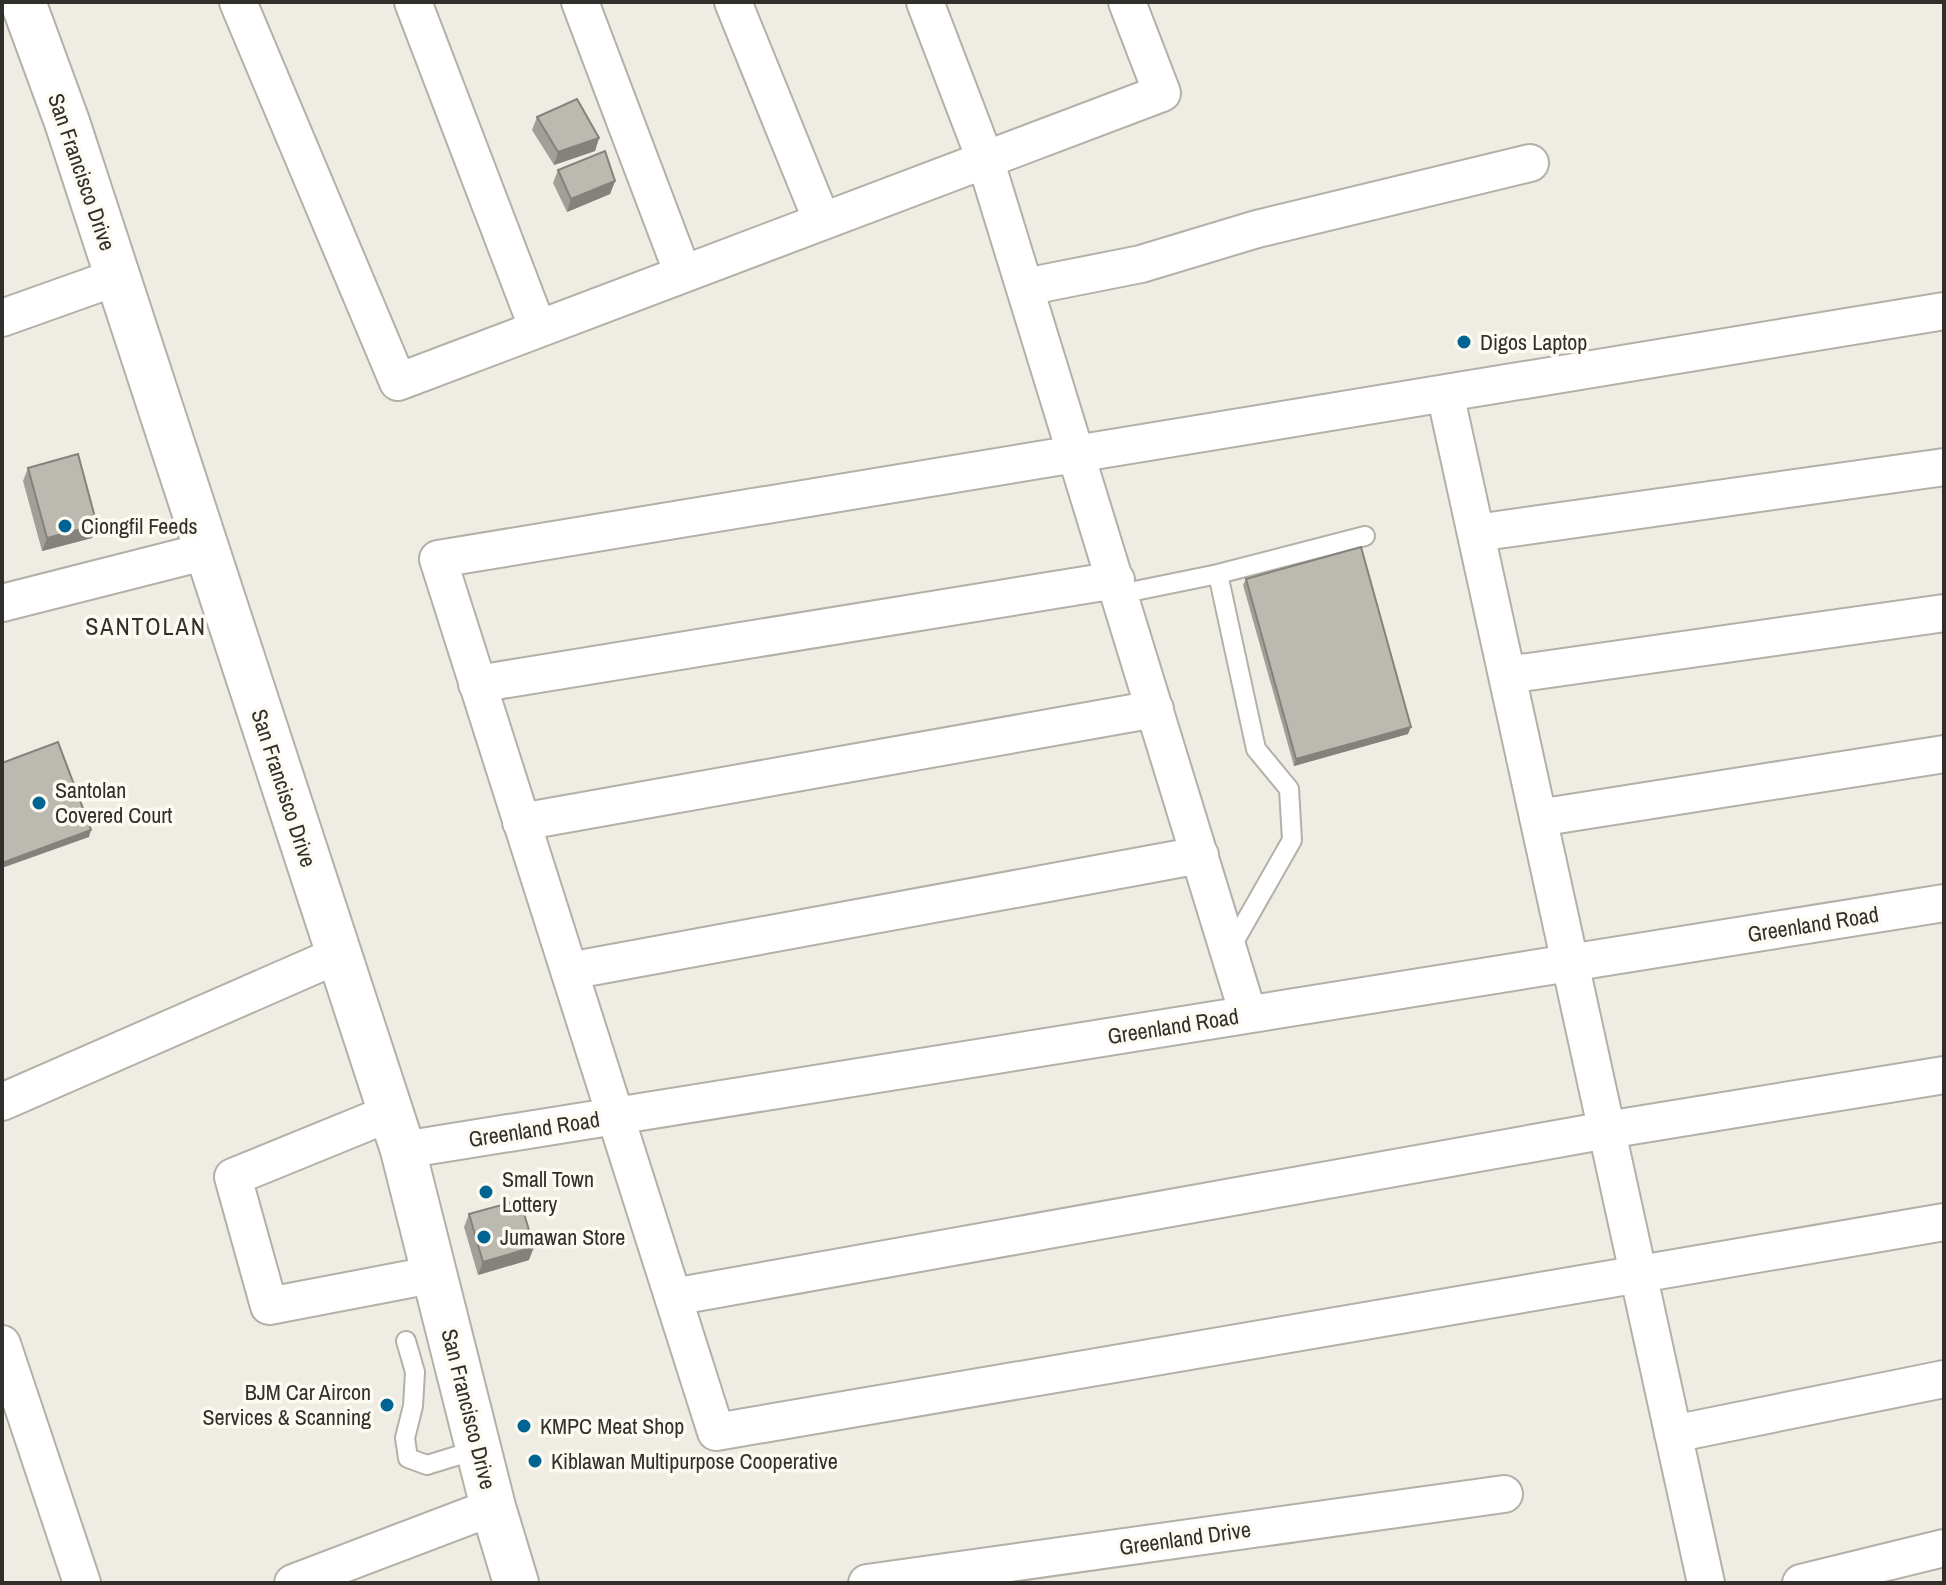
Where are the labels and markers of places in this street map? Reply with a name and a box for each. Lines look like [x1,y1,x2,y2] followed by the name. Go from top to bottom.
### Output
[1480,327,1587,357] place label: Digos Laptop
[1455,333,1473,351] marker: Digos Laptop
[81,511,197,541] place label: Ciongfil Feeds
[56,517,74,535] marker: Ciongfil Feeds
[55,775,172,830] place label: Santolan Covered Court
[30,794,48,812] marker: Santolan Covered Court
[502,1164,594,1219] place label: Small Town Lottery
[477,1183,495,1201] marker: Small Town Lottery
[500,1222,625,1252] place label: Jumawan Store
[475,1228,493,1246] marker: Jumawan Store
[203,1377,371,1432] place label: BJM Car Aircon Services & Scanning
[378,1396,396,1414] marker: BJM Car Aircon Services & Scanning
[540,1411,684,1441] place label: KMPC Meat Shop
[515,1417,533,1435] marker: KMPC Meat Shop
[551,1446,838,1476] place label: Kiblawan Multipurpose Cooperative
[526,1452,544,1470] marker: Kiblawan Multipurpose Cooperative

